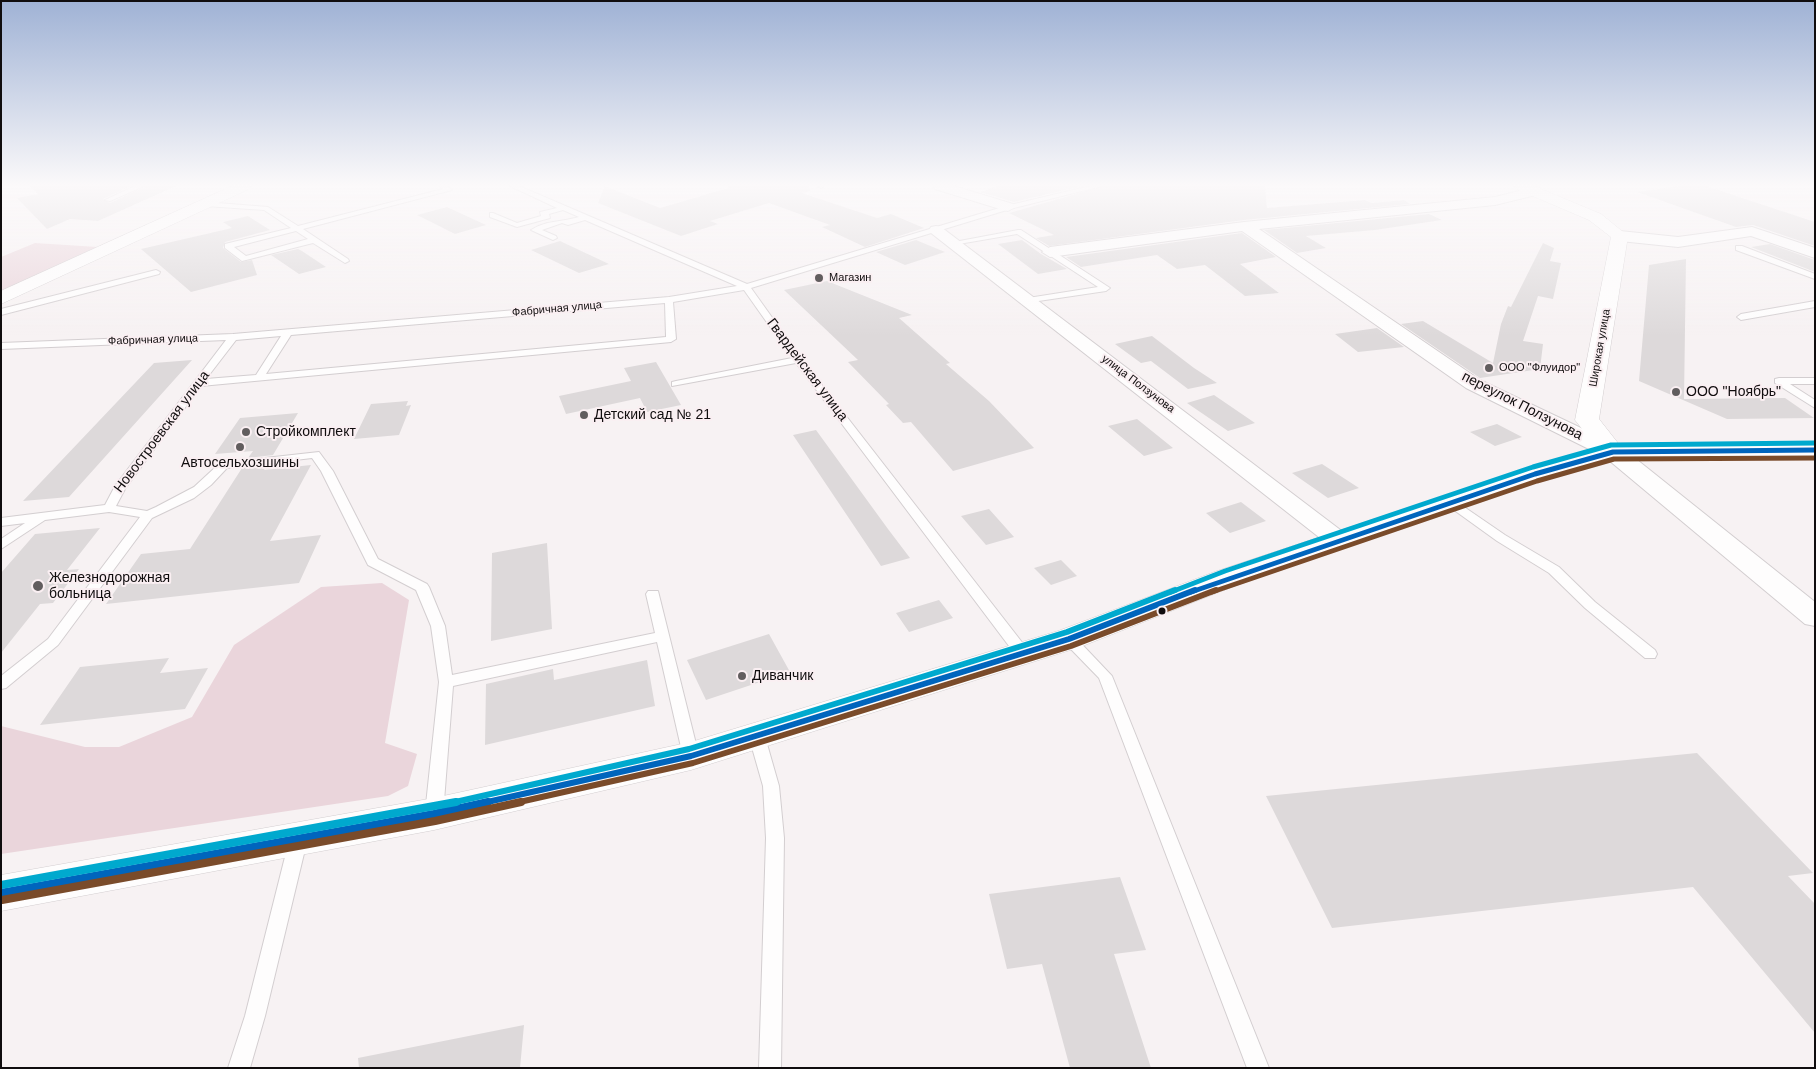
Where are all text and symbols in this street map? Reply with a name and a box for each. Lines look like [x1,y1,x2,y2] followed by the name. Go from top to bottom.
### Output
[829,271,871,285] place label: Магазин
[813,272,825,284] marker: Магазин
[511,298,603,320] street label: Фабричная улица
[1587,308,1613,388] street label: Широкая улица
[763,315,851,425] street label: Гвардейская улица
[108,332,198,348] street label: Фабричная улица
[1099,352,1177,416] street label: улица Ползунова
[1499,361,1580,375] place label: ООО "Флуидор"
[1483,362,1495,374] marker: ООО "Флуидор"
[111,368,213,496] street label: Новостроевская улица
[1459,368,1585,444] street label: переулок Ползунова
[1686,384,1781,400] place label: ООО "Ноябрь"
[1670,386,1682,398] marker: ООО "Ноябрь"
[594,407,711,423] place label: Детский сад № 21
[578,409,590,421] marker: Детский сад № 21
[256,424,356,440] place label: Стройкомплект
[240,426,252,438] marker: Стройкомплект
[234,441,246,453] marker: Автосельхозшины
[181,455,299,471] place label: Автосельхозшины
[49,570,170,602] place label: Железнодорожная больница
[31,579,45,593] marker: Железнодорожная больница
[1157,606,1167,616] unlabelled marker
[752,668,813,684] place label: Диванчик
[736,670,748,682] marker: Диванчик

